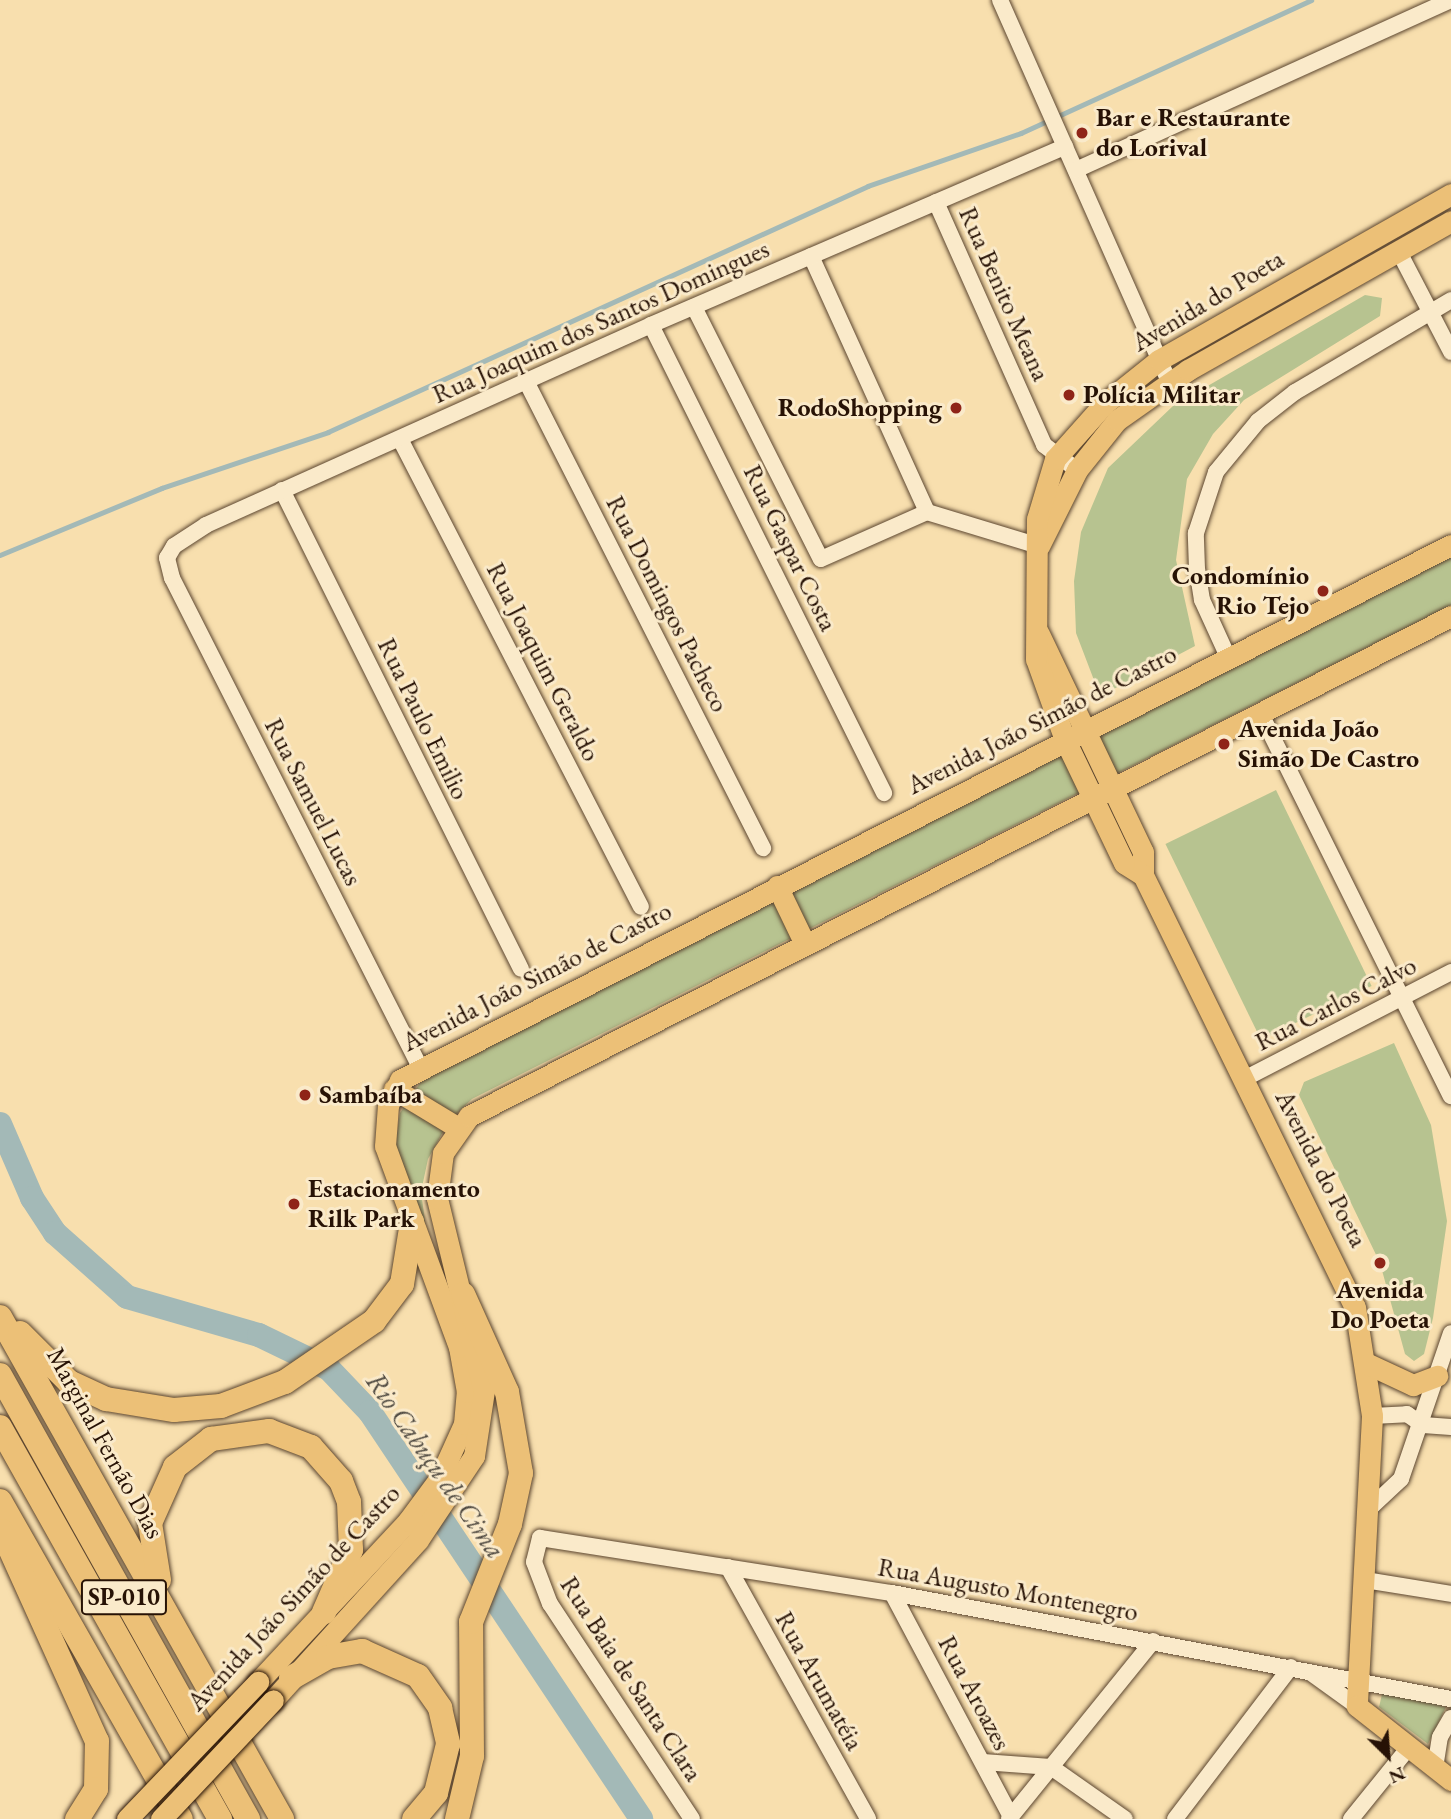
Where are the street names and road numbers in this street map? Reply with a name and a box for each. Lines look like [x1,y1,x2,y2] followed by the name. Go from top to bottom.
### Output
[952,202,1056,386] street label: Rua Benito Meana
[428,233,774,411] street label: Rua Joaquim dos Santos Domingues
[1126,243,1290,359] street label: Avenida do Poeta
[736,460,844,636] street label: Rua Gaspar Costa
[599,491,735,717] street label: Rua Domingos Pacheco
[479,557,607,767] street label: Rua Joaquim Geraldo
[370,633,476,805] street label: Rua Paulo Emilio
[902,638,1182,802] street label: Avenida João Simão de Castro
[257,713,369,891] street label: Rua Samuel Lucas
[397,895,677,1059] street label: Avenida João Simão de Castro
[1250,950,1422,1058] street label: Rua Carlos Calvo
[1268,1085,1374,1253] street label: Avenida do Poeta
[40,1342,170,1544] street label: Marginal Fernão Dias
[181,1478,407,1718] street label: Avenida João Simão de Castro
[875,1552,1141,1628] street label: Rua Augusto Montenegro
[553,1571,709,1787] street label: Rua Baia de Santa Clara
[80,1576,168,1618] road number: SP-010
[768,1606,870,1756] street label: Rua Arumatéia
[931,1630,1017,1756] street label: Rua Aroazes

